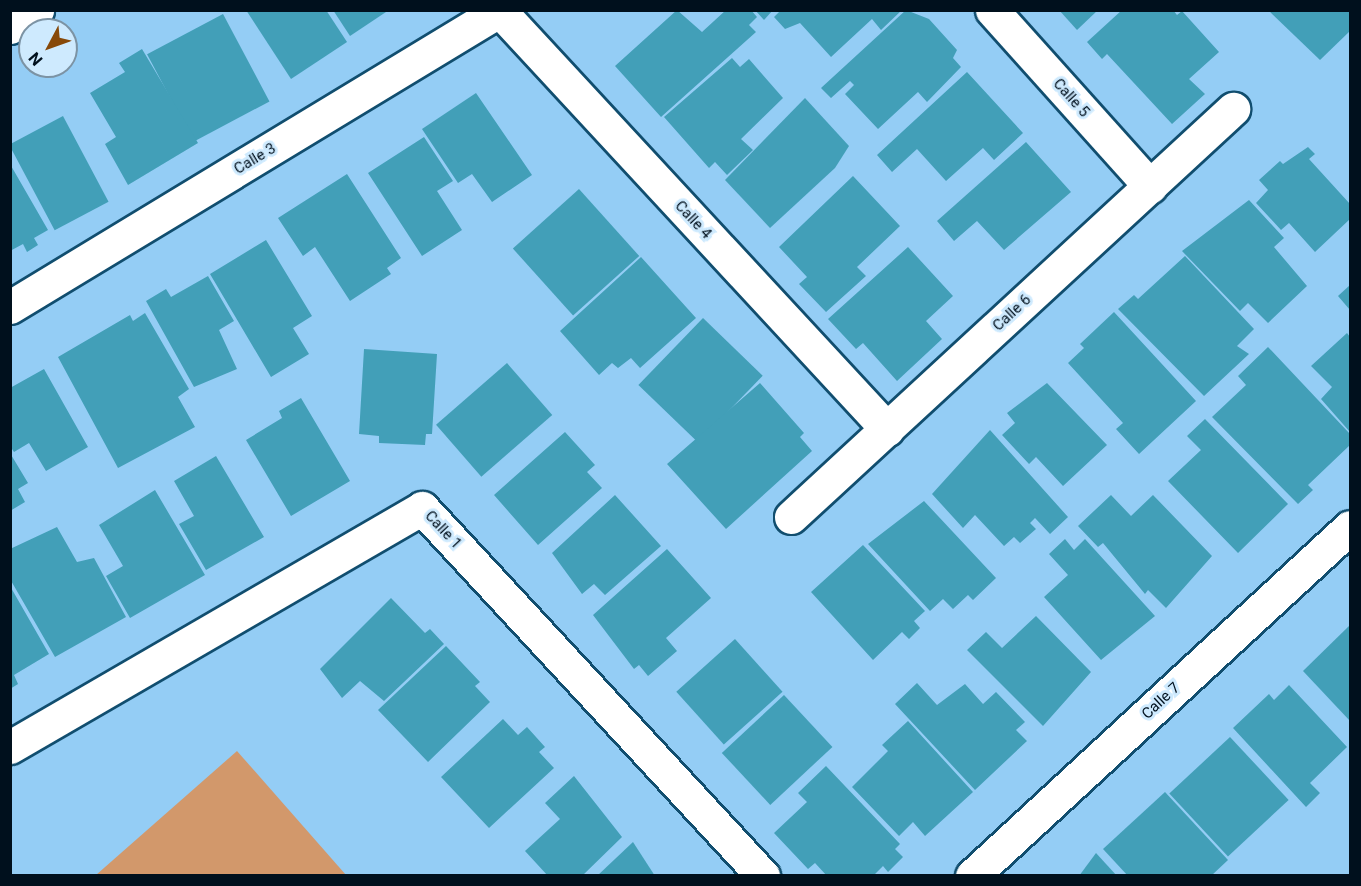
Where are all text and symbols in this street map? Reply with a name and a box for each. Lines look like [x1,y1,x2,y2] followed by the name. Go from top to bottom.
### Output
[18,18,78,78] north arrow
[25,48,46,69] text: N
[1049,75,1093,121] street label: Calle 5
[231,140,279,178] street label: Calle 3
[671,197,715,243] street label: Calle 4
[989,291,1035,335] street label: Calle 6
[421,507,465,553] street label: Calle 1
[1138,679,1184,723] street label: Calle 7

